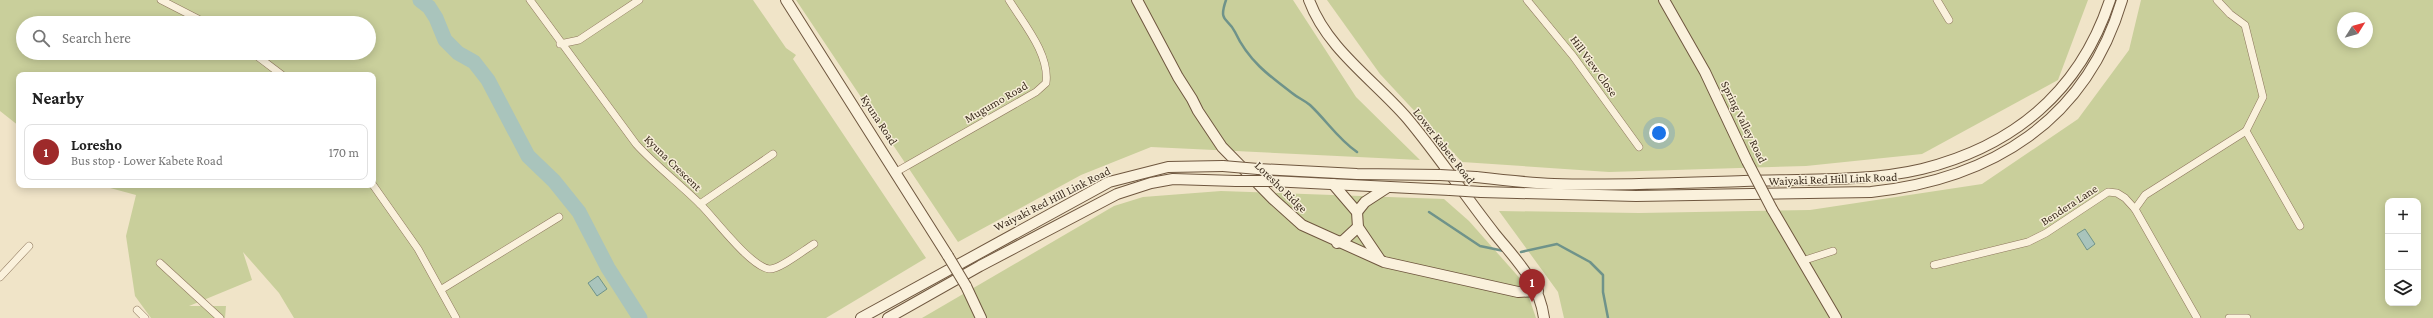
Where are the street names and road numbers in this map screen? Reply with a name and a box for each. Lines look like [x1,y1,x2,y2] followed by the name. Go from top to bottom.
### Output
[1567,33,1621,99] street label: Hill View Close
[962,78,1031,126] street label: Mugumo Road
[1718,79,1770,166] street label: Spring Valley Road
[858,92,901,148] street label: Kyuna Road
[1410,105,1478,187] street label: Lower Kabete Road
[641,132,705,195] street label: Kyuna Crescent
[1252,158,1310,216] street label: Loresho Ridge
[991,163,1113,235] street label: Waiyaki Red Hill Link Road
[1768,170,1898,188] street label: Waiyaki Red Hill Link Road
[2038,181,2100,229] street label: Bendera Lane

